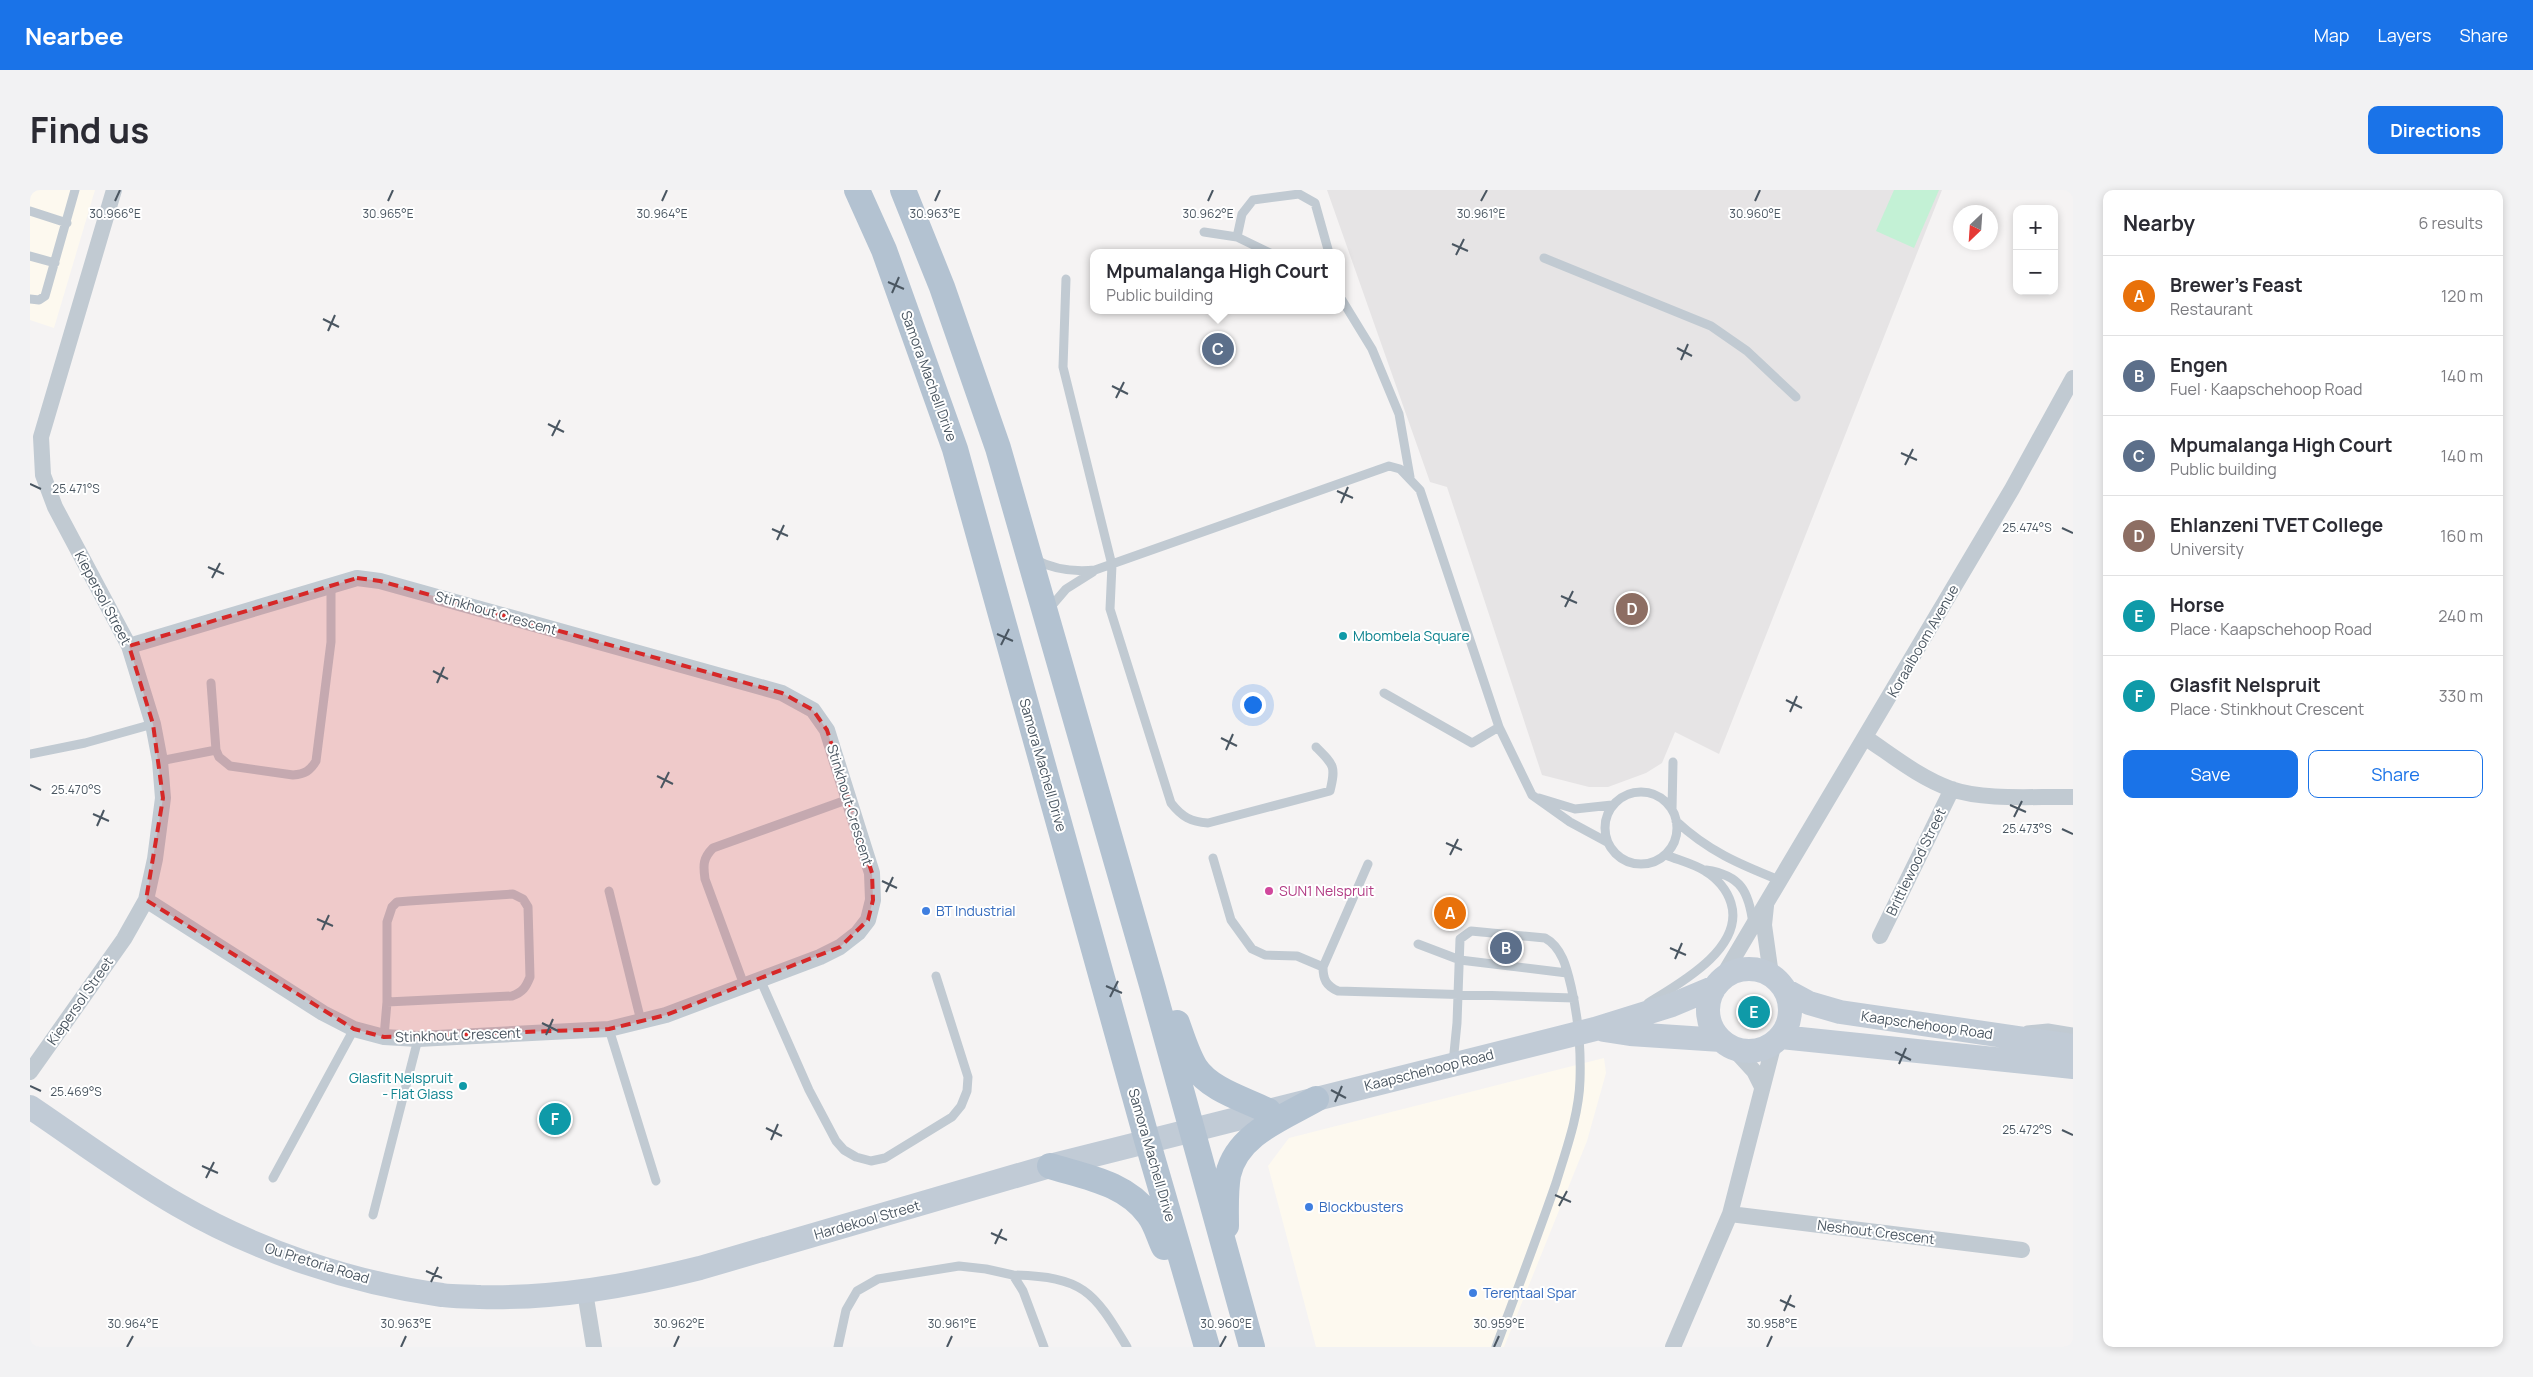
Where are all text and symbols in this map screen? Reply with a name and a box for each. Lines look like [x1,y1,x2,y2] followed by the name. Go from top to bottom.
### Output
[25,19,124,52] text: Nearbee
[2314,23,2349,47] text: Map
[2377,23,2431,47] text: Layers
[2459,23,2508,47] text: Share
[30,106,149,154] text: Find us
[2368,106,2503,154] button: Directions
[89,205,141,222] text: 30.966°E
[362,205,414,222] text: 30.965°E
[636,205,688,222] text: 30.964°E
[910,205,961,222] text: 30.963°E
[1183,205,1234,222] text: 30.962°E
[1457,205,1505,222] text: 30.961°E
[1729,205,1781,222] text: 30.960°E
[1953,205,1998,250] north arrow
[2013,205,2058,295] map controls
[2013,205,2058,250] button: +
[2123,209,2195,237] text: Nearby
[2418,212,2483,234] text: 6 results
[1090,249,1345,314] popup
[2013,250,2058,295] button: −
[1106,258,1329,284] text: Mpumalanga High Court
[2170,272,2303,298] text: Brewer's Feast
[1106,284,1213,306] text: Public building
[2134,285,2144,307] text: A
[2441,285,2483,307] text: 120 m
[2170,298,2253,320] text: Restaurant
[897,308,962,444] street label: Samora Machell Drive
[1202,330,1234,368] pin: C
[2170,352,2228,378] text: Engen
[2134,365,2144,387] text: B
[2441,365,2483,387] text: 140 m
[2170,378,2362,400] text: Fuel · Kaapschehoop Road
[2170,432,2392,458] text: Mpumalanga High Court
[2133,445,2145,467] text: C
[2441,445,2483,467] text: 140 m
[2170,458,2277,480] text: Public building
[52,480,100,497] text: 25.471°S
[2170,512,2383,538] text: Ehlanzeni TVET College
[2002,519,2052,536] text: 25.474°S
[2133,525,2145,547] text: D
[2440,525,2483,547] text: 160 m
[2170,538,2244,560] text: University
[71,548,136,648] street label: Kiepersol Street
[1883,581,1963,701] street label: Koraalboom Avenue
[433,586,560,639] street label: Stinkhout Crescent
[1616,590,1648,628] pin: D
[2170,592,2224,618] text: Horse
[2134,605,2144,627] text: E
[2438,605,2483,627] text: 240 m
[2170,618,2372,640] text: Place · Kaapschehoop Road
[1353,626,1470,645] place label: Mbombela Square
[1337,630,1349,642] marker: Mbombela Square
[2170,672,2321,698] text: Glasfit Nelspruit
[2135,685,2143,707] text: F
[2439,685,2483,707] text: 330 m
[1240,692,1266,718] your location
[1015,696,1072,834] street label: Samora Machell Drive
[2170,698,2364,720] text: Place · Stinkhout Crescent
[823,742,878,868] street label: Stinkhout Crescent
[2123,750,2298,798] button: Save
[2308,750,2483,798] button: Share
[51,781,101,798] text: 25.470°S
[1881,804,1950,919] street label: Brittlewood Street
[2002,820,2052,837] text: 25.473°S
[1279,881,1375,900] place label: SUN1 Nelspruit
[1263,885,1275,897] marker: SUN1 Nelspruit
[1434,894,1466,932] pin: A
[936,901,1016,920] place label: BT Industrial
[920,905,932,917] marker: BT Industrial
[1490,929,1522,967] pin: B
[42,953,117,1049] street label: Kiepersol Street
[1738,993,1770,1031] pin: E
[1860,1006,1994,1043] street label: Kaapschehoop Road
[395,1023,522,1046] street label: Stinkhout Crescent
[1362,1044,1496,1095] street label: Kaapschehoop Road
[349,1068,453,1103] place label: Glasfit Nelspruit - Flat Glass
[457,1080,469,1092] marker: Glasfit Nelspruit - Flat Glass
[50,1083,102,1100] text: 25.469°S
[1124,1086,1181,1224] street label: Samora Machell Drive
[539,1100,571,1138] pin: F
[2002,1121,2052,1138] text: 25.472°S
[812,1195,922,1244] street label: Hardekool Street
[1319,1197,1403,1216] place label: Blockbusters
[1303,1201,1315,1213] marker: Blockbusters
[1816,1215,1936,1248] street label: Neshout Crescent
[262,1238,372,1287] street label: Ou Pretoria Road
[1483,1283,1577,1302] place label: Terentaal Spar
[1467,1287,1479,1299] marker: Terentaal Spar
[107,1315,159,1332] text: 30.964°E
[381,1315,432,1332] text: 30.963°E
[654,1315,705,1332] text: 30.962°E
[928,1315,976,1332] text: 30.961°E
[1200,1315,1252,1332] text: 30.960°E
[1473,1315,1525,1332] text: 30.959°E
[1747,1315,1797,1332] text: 30.958°E

